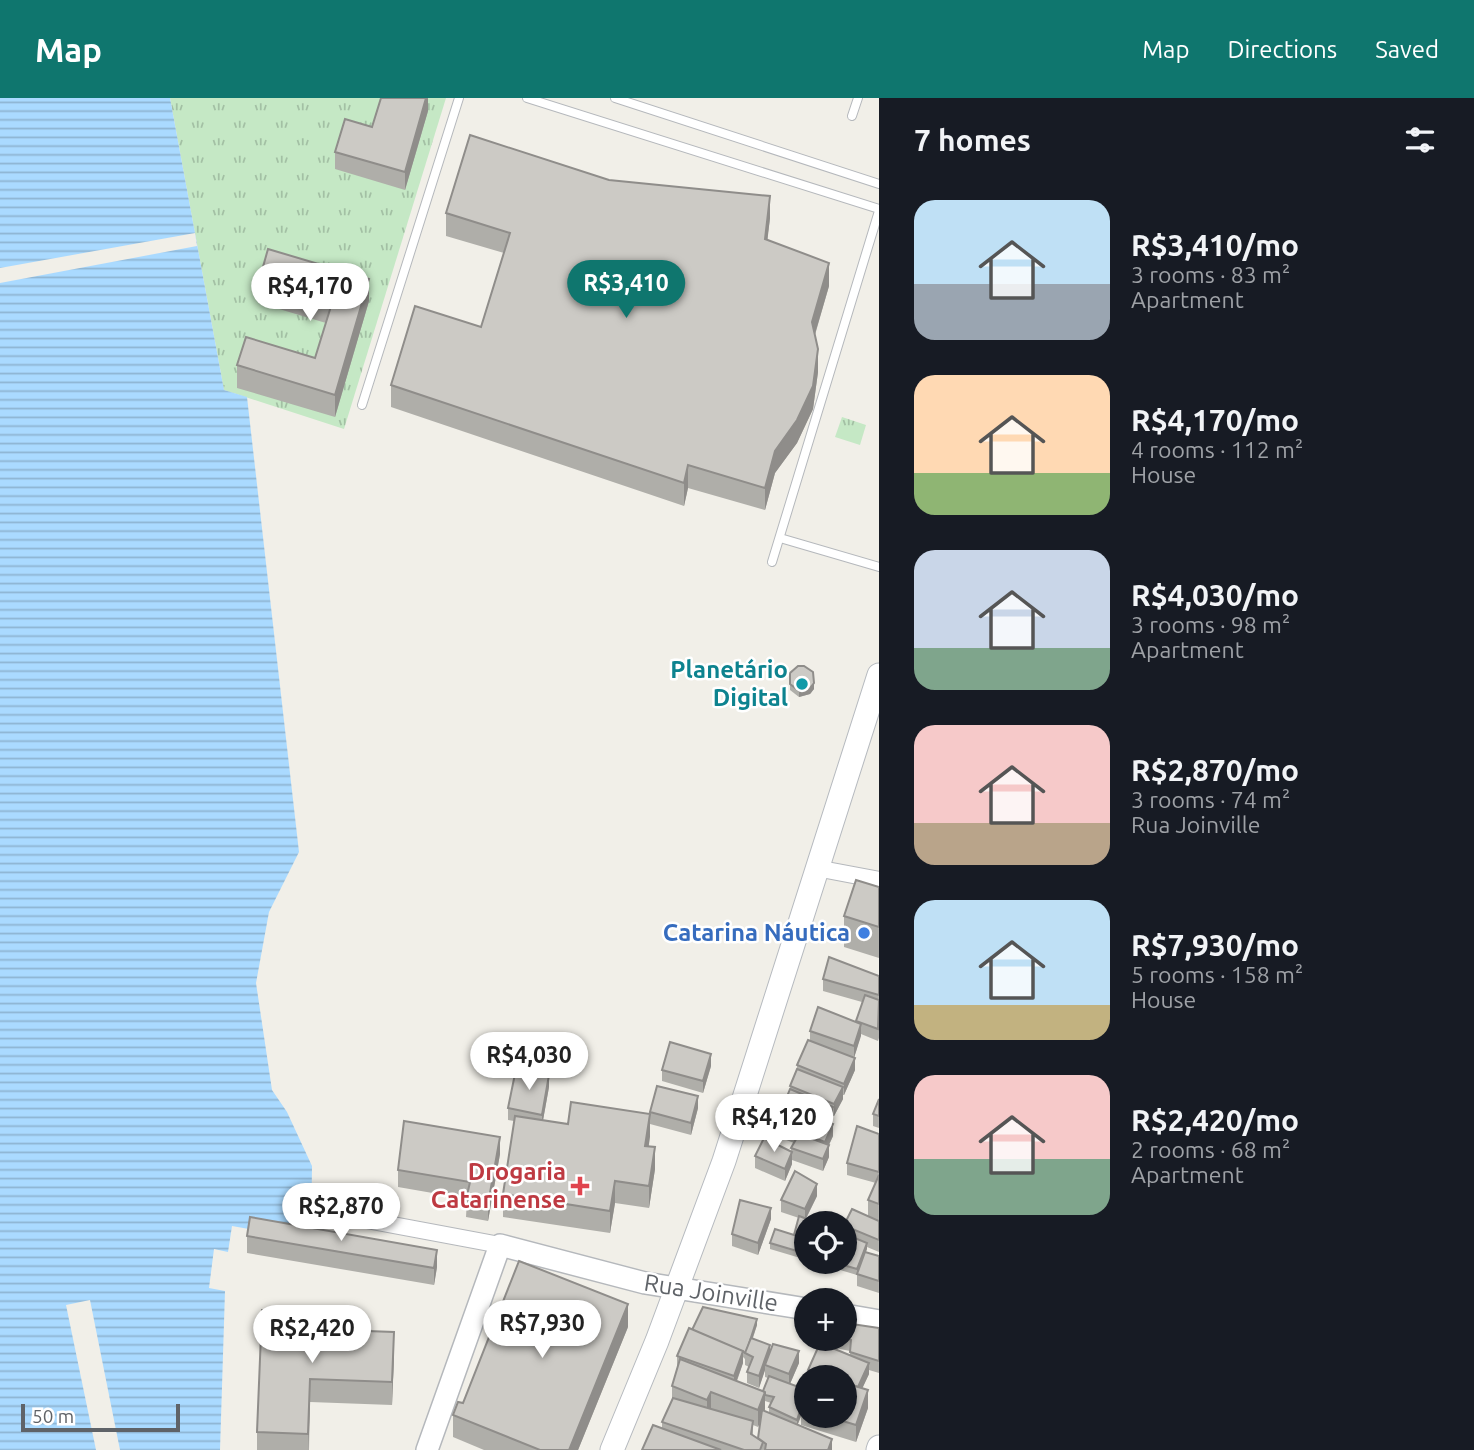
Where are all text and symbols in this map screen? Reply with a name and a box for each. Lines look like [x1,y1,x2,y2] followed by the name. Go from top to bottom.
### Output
[35,31,102,68] text: Map
[1142,36,1189,63] text: Map
[1227,36,1337,63] text: Directions
[1375,36,1439,63] text: Saved
[1401,121,1439,159] icon: filters
[914,123,1031,157] text: 7 homes
[970,228,1054,312] icon: home
[1131,228,1299,262] text: R$3,410/mo
[561,260,691,320] pin: R$3,410
[1131,262,1290,287] text: 3 rooms · 83 m²
[245,264,375,323] pin: R$4,170
[583,270,669,295] text: R$3,410
[267,273,353,298] text: R$4,170
[1131,287,1244,312] text: Apartment
[970,403,1054,487] icon: home
[1131,403,1299,437] text: R$4,170/mo
[1131,437,1303,462] text: 4 rooms · 112 m²
[1131,462,1196,487] text: House
[970,578,1054,662] icon: home
[1131,578,1299,612] text: R$4,030/mo
[1131,612,1290,637] text: 3 rooms · 98 m²
[1131,637,1244,662] text: Apartment
[670,656,788,711] place label: Planetário Digital
[794,676,810,692] marker: Planetário Digital
[970,753,1054,837] icon: home
[1131,753,1299,787] text: R$2,870/mo
[1131,787,1290,812] text: 3 rooms · 74 m²
[1131,812,1261,837] text: Rua Joinville
[663,919,850,946] place label: Catarina Náutica
[856,925,872,941] marker: Catarina Náutica
[970,928,1054,1012] icon: home
[1131,928,1299,962] text: R$7,930/mo
[1131,962,1303,987] text: 5 rooms · 158 m²
[1131,987,1196,1012] text: House
[464,1032,594,1092] pin: R$4,030
[486,1042,572,1067] text: R$4,030
[709,1094,839,1154] pin: R$4,120
[970,1103,1054,1187] icon: home
[1131,1103,1299,1137] text: R$2,420/mo
[731,1104,817,1129] text: R$4,120
[1131,1137,1290,1162] text: 2 rooms · 68 m²
[431,1158,566,1213] place label: Drogaria Catarinense
[1131,1162,1244,1187] text: Apartment
[572,1178,588,1194] marker: Drogaria Catarinense
[276,1184,406,1243] pin: R$2,870
[298,1193,384,1218] text: R$2,870
[794,1211,857,1428] map controls
[794,1211,857,1274] button: locate
[642,1269,780,1316] street label: Rua Joinville
[794,1288,857,1351] button: +
[477,1300,607,1360] pin: R$7,930
[247,1306,377,1365] pin: R$2,420
[499,1310,585,1335] text: R$7,930
[269,1315,355,1340] text: R$2,420
[794,1365,857,1428] button: −
[21,1401,180,1433] scale bar
[32,1405,74,1427] text: 50 m

